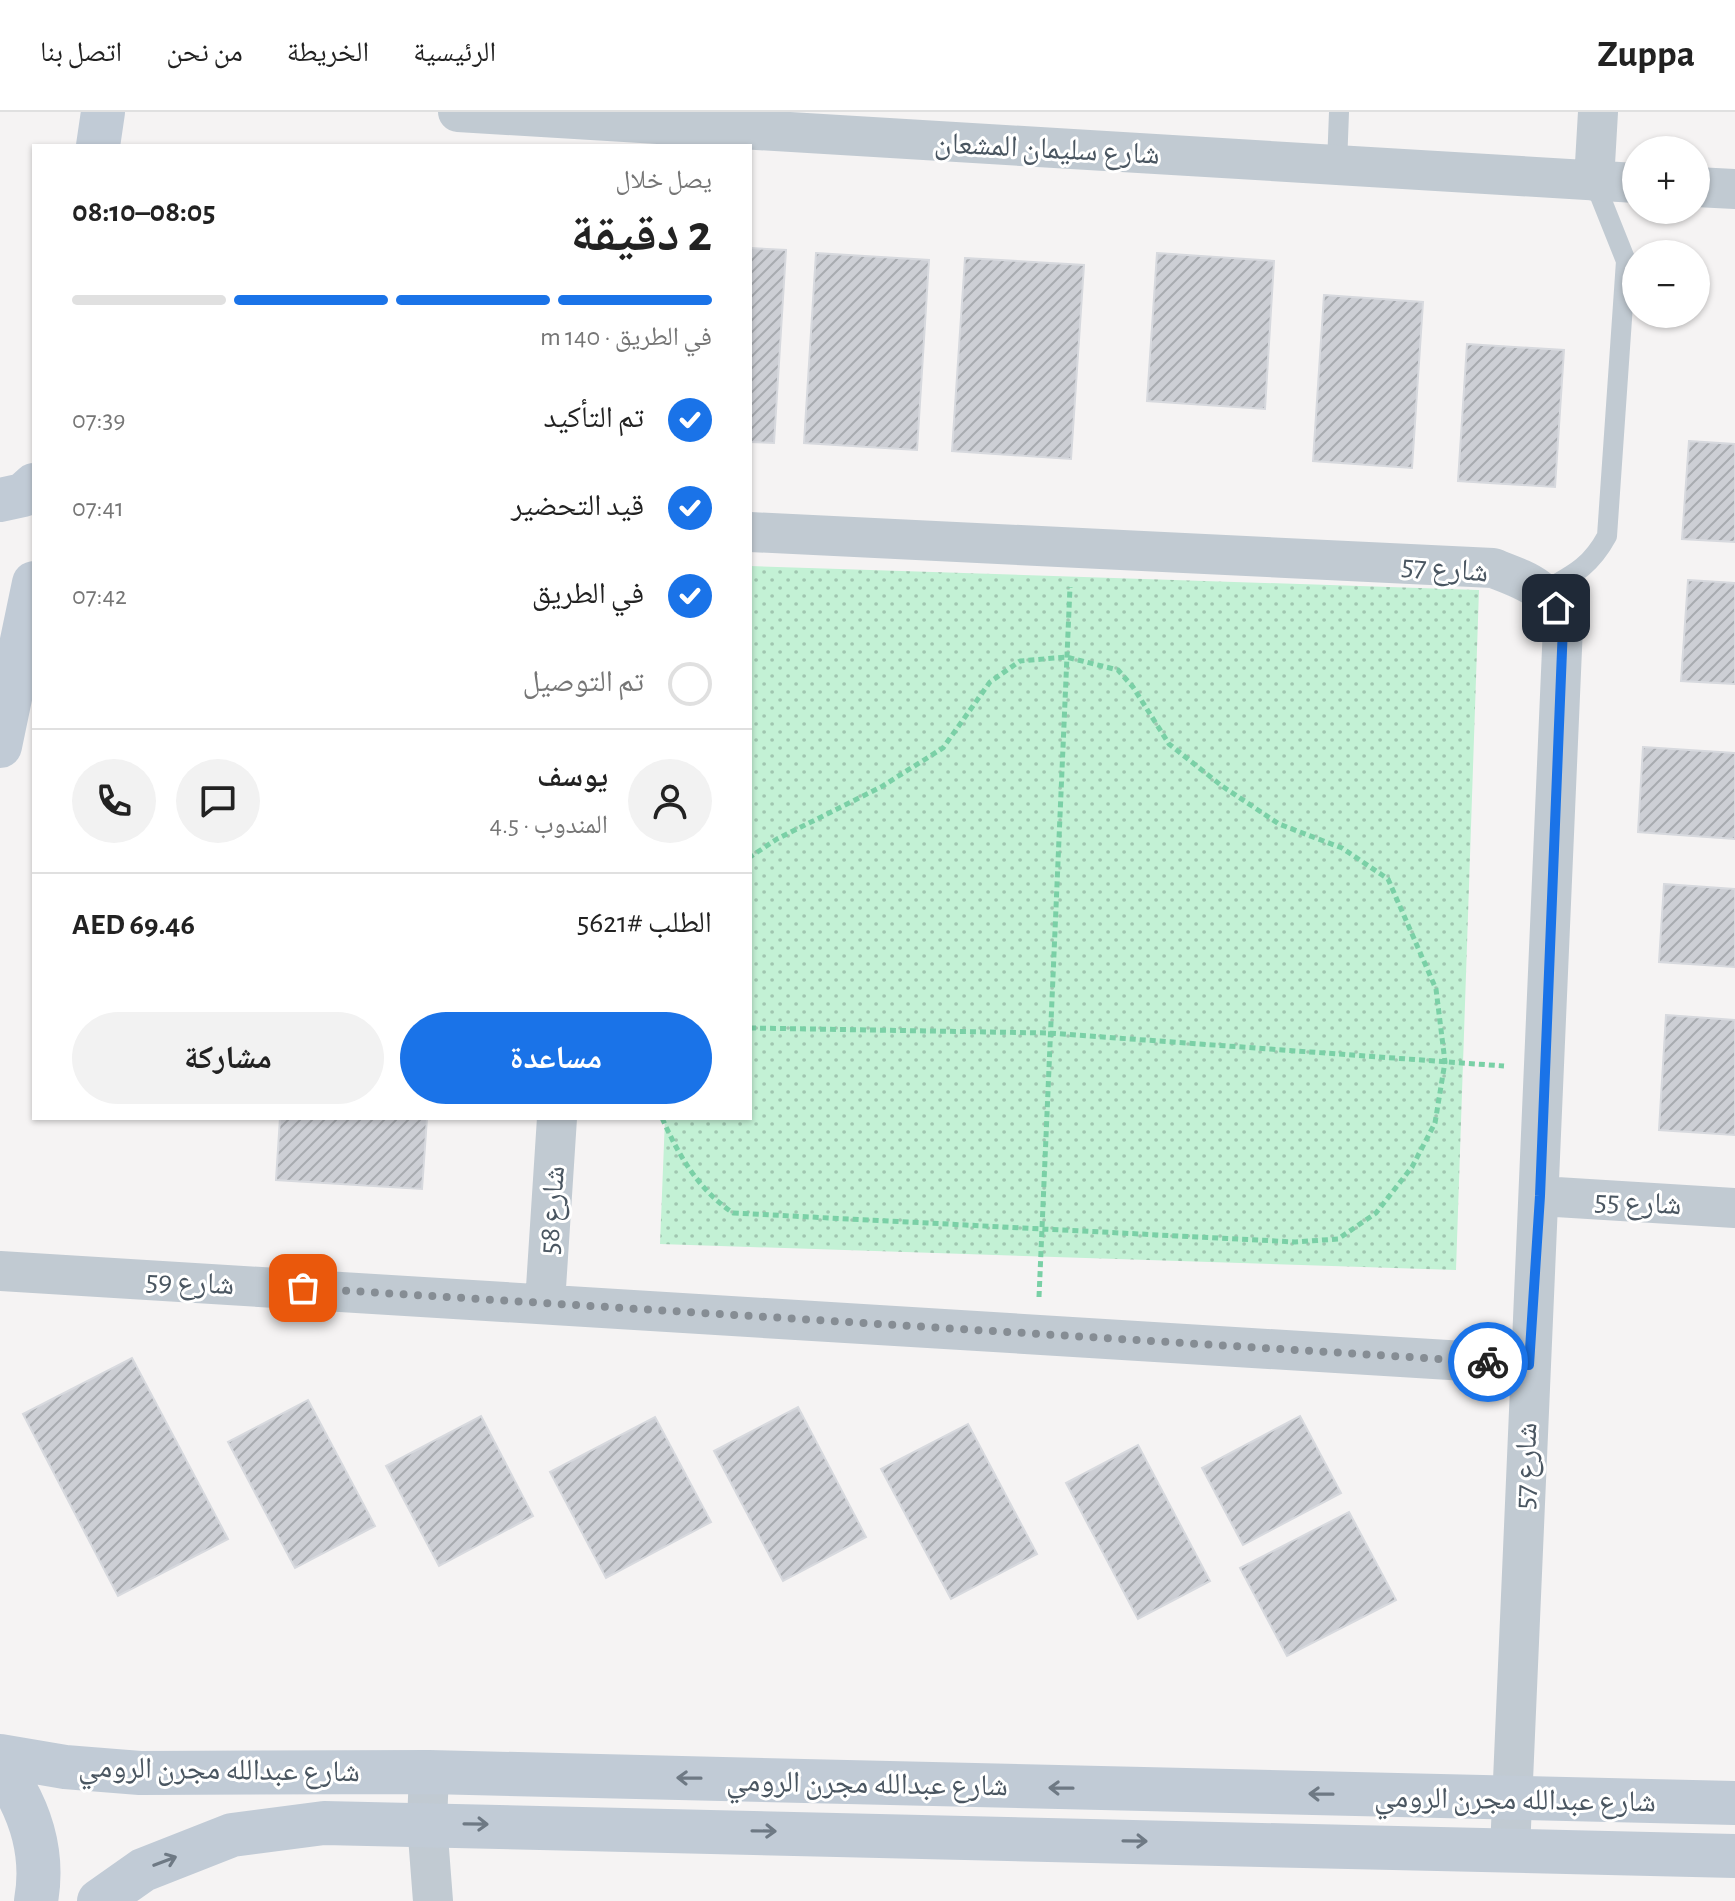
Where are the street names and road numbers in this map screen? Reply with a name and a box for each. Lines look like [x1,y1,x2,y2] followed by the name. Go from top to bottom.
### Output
[933,128,1160,173] street label: شارع سليمان المشعان
[1400,550,1490,591] street label: شارع 57
[534,1165,573,1256] street label: شارع 58
[1594,1186,1682,1223] street label: شارع 55
[145,1266,235,1303] street label: شارع 59
[1509,1422,1546,1510] street label: شارع 57
[78,1753,360,1795] street label: شارع عبدالله مجرن الرومي
[726,1767,1008,1809] street label: شارع عبدالله مجرن الرومي
[1374,1783,1656,1825] street label: شارع عبدالله مجرن الرومي

